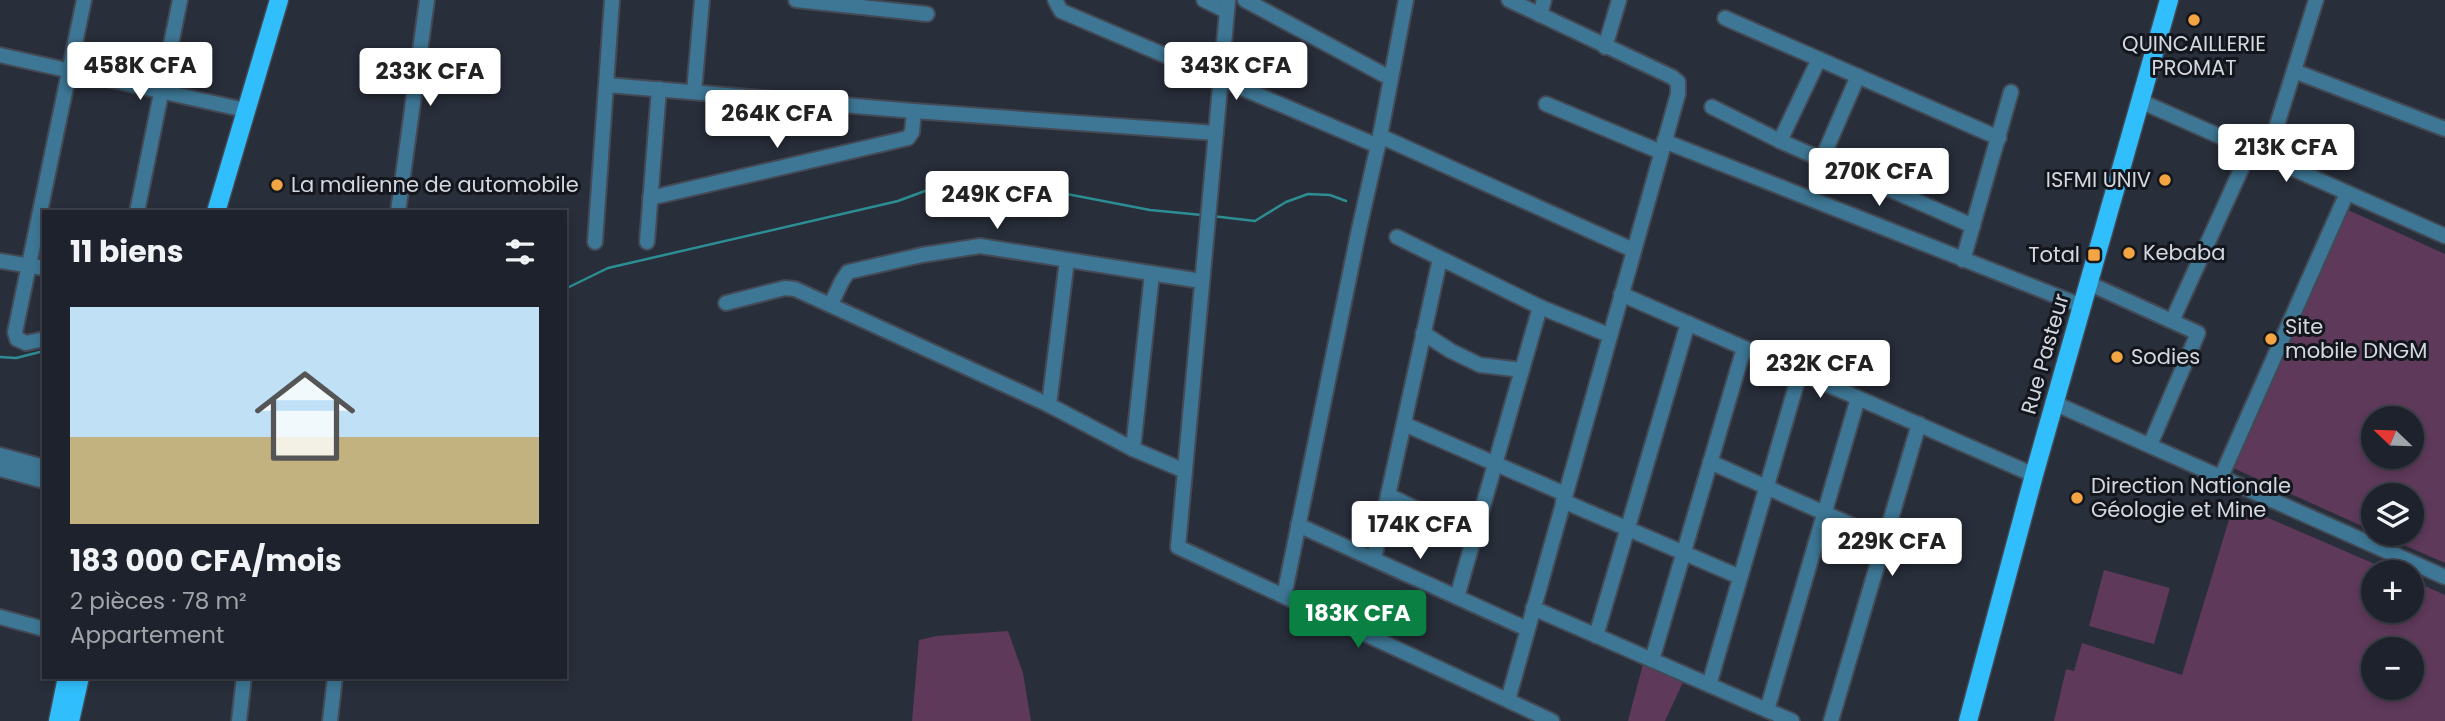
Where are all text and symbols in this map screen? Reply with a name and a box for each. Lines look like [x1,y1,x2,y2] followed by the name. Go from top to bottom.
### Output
[2186,12,2202,28] marker: QUINCAILLERIE PROMAT
[2122,29,2266,82] place label: QUINCAILLERIE PROMAT
[68,42,212,102] pin: 458K CFA
[1164,42,1308,102] pin: 343K CFA
[358,48,502,108] pin: 233K CFA
[83,49,197,81] text: 458K CFA
[1180,49,1292,81] text: 343K CFA
[376,55,484,87] text: 233K CFA
[705,90,849,150] pin: 264K CFA
[721,97,833,129] text: 264K CFA
[2214,124,2358,184] pin: 213K CFA
[2234,131,2338,163] text: 213K CFA
[1807,148,1951,208] pin: 270K CFA
[1825,155,1933,187] text: 270K CFA
[2046,165,2151,194] place label: ISFMI UNIV
[291,170,579,199] place label: La malienne de automobile
[925,172,1069,231] pin: 249K CFA
[2157,172,2173,188] marker: ISFMI UNIV
[269,177,285,193] marker: La malienne de automobile
[942,178,1052,210] text: 249K CFA
[70,230,184,273] text: 11 biens
[501,233,539,271] icon: filters
[2143,238,2225,267] place label: Kebaba
[2028,240,2080,269] place label: Total
[2121,245,2137,261] marker: Kebaba
[2086,247,2102,263] marker: Total
[2013,290,2076,418] street label: Rue Pasteur
[2285,312,2427,365] place label: Site mobile DNGM
[2263,331,2279,347] marker: Site mobile DNGM
[1748,340,1892,400] pin: 232K CFA
[2131,342,2200,371] place label: Sodies
[1766,347,1874,379] text: 232K CFA
[2109,349,2125,365] marker: Sodies
[242,353,368,479] icon: home
[2361,406,2424,469] north arrow
[2361,406,2424,700] map controls
[2091,471,2291,524] place label: Direction Nationale Géologie et Mine
[2361,483,2424,546] button: layers
[2069,490,2085,506] marker: Direction Nationale Géologie et Mine
[1348,502,1492,561] pin: 174K CFA
[1368,508,1472,540] text: 174K CFA
[1820,518,1964,578] pin: 229K CFA
[1838,525,1946,557] text: 229K CFA
[70,539,342,582] text: 183 000 CFA/mois
[2361,560,2424,623] button: +
[70,585,247,617] text: 2 pièces · 78 m²
[1286,590,1430,650] pin: 183K CFA
[1305,597,1411,629] text: 183K CFA
[70,619,224,651] text: Appartement
[2361,637,2424,700] button: −

